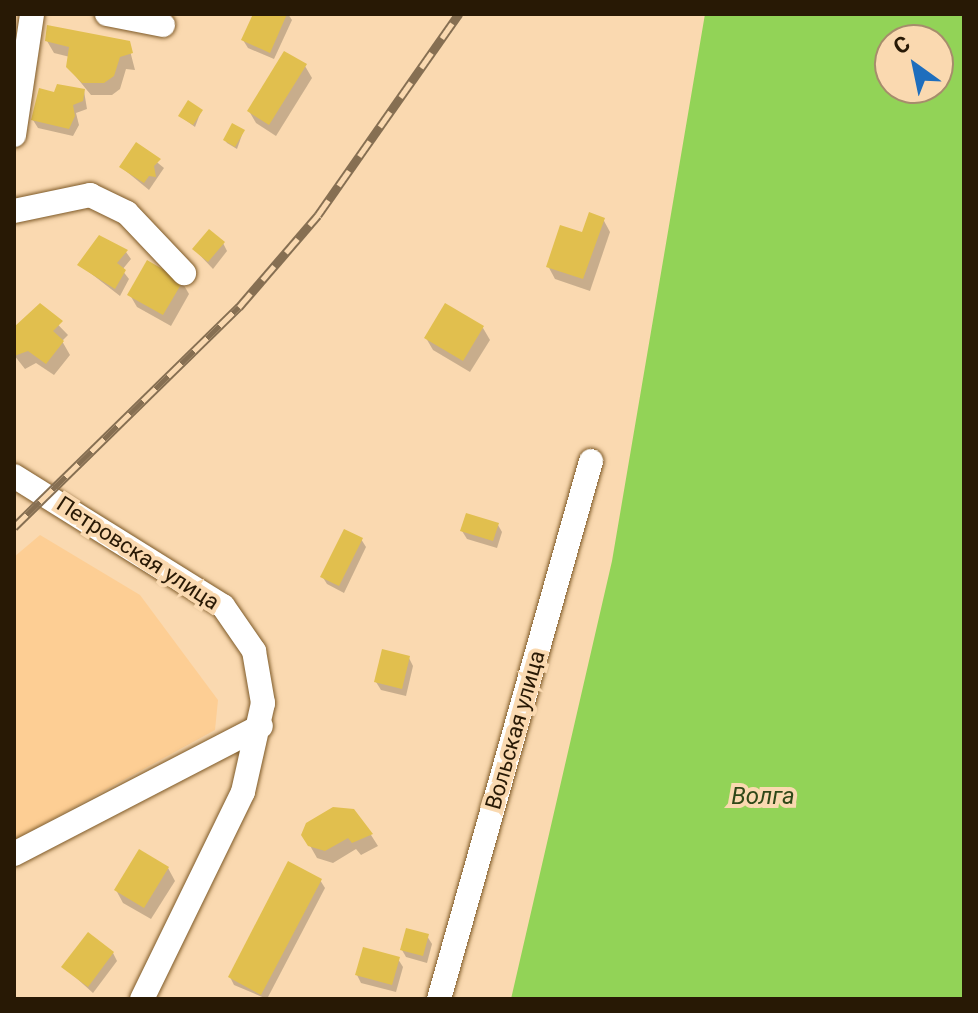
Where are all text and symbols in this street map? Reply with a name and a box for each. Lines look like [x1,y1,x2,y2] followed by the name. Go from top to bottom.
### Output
[874,24,954,104] north arrow
[889,31,915,60] text: С
[52,491,224,615] street label: Петровская улица
[480,648,550,812] street label: Вольская улица
[731,783,795,811] water label: Волга

